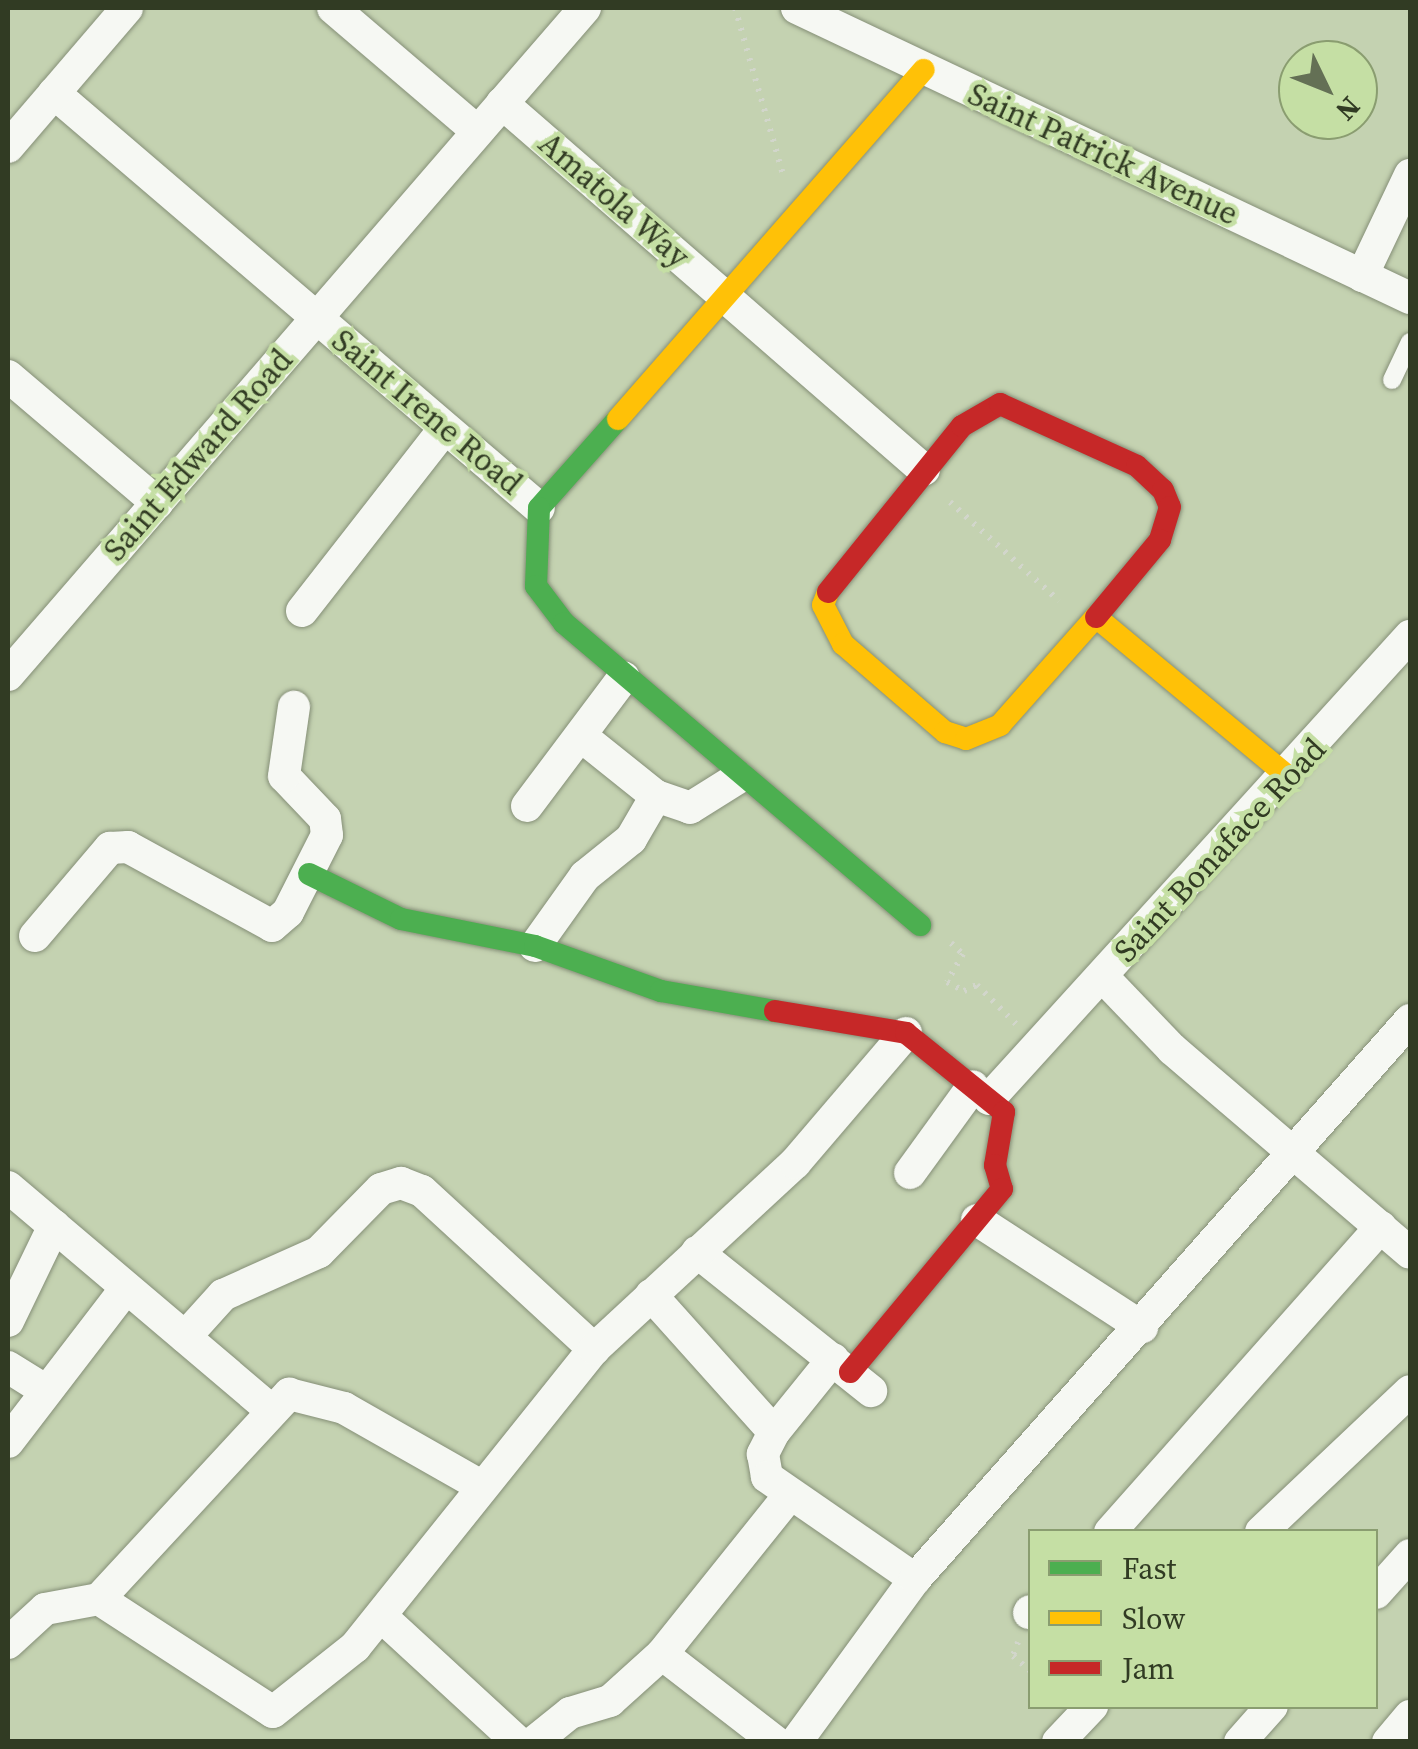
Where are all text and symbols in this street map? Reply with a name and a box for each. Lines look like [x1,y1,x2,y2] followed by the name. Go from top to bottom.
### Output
[1278,40,1378,140] north arrow
[962,75,1244,233] street label: Saint Patrick Avenue
[1328,89,1369,130] text: N
[531,124,697,276] street label: Amatola Way
[324,321,530,503] street label: Saint Irene Road
[96,341,300,569] street label: Saint Edward Road
[1106,730,1334,970] street label: Saint Bonaface Road
[1028,1529,1378,1709] legend
[1122,1548,1176,1589] text: Fast
[1122,1598,1185,1639] text: Slow
[1122,1648,1175,1689] text: Jam

